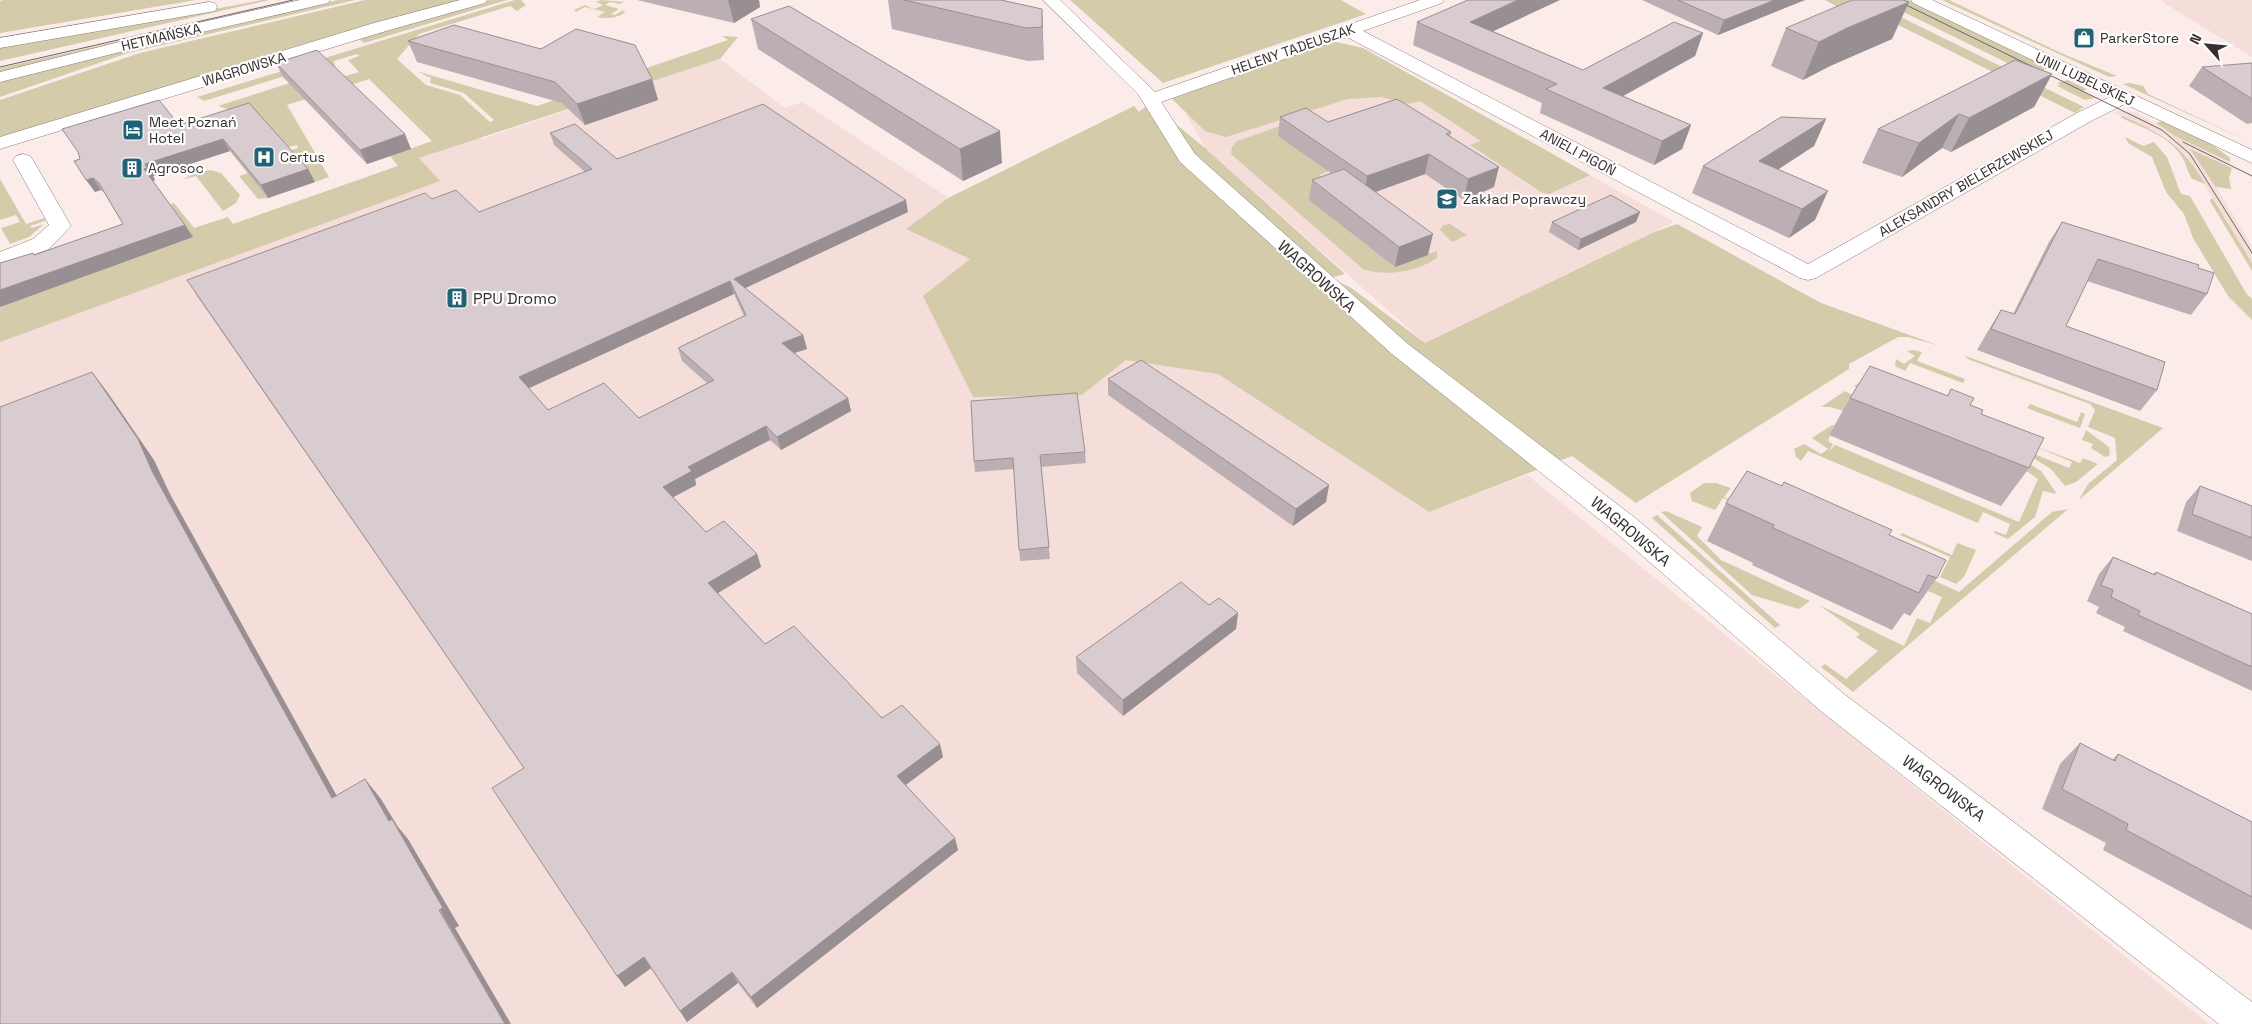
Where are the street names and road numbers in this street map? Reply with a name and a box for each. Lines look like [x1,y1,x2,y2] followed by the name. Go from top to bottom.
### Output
[119,19,203,55] street label: HETMAŃSKA
[1229,19,1358,79] street label: HELENY TADEUSZAK
[200,48,288,90] street label: WAGROWSKA
[2033,48,2137,110] street label: UNII LUBELSKIEJ
[1537,124,1619,180] street label: ANIELI PIGOŃ
[1875,125,2057,241] street label: ALEKSANDRY BIELERZEWSKIEJ
[1273,236,1360,317] street label: WAGROWSKA
[1586,492,1675,571] street label: WAGROWSKA
[1898,750,1989,826] street label: WAGROWSKA

